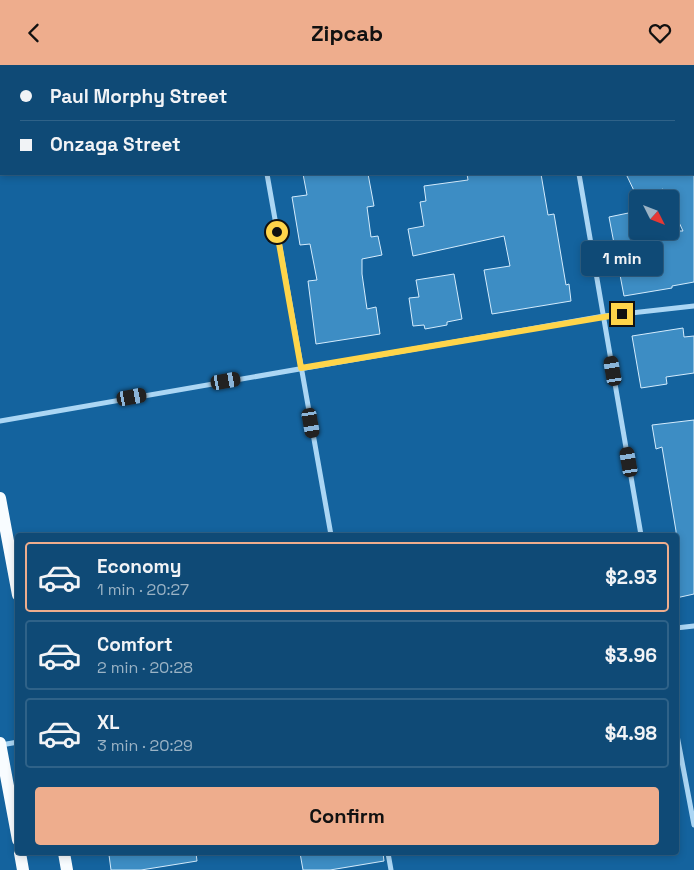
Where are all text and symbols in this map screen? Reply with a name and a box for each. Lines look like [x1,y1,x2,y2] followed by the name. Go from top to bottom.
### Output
[20,19,48,47] icon: back
[311,19,383,47] text: Zipcab
[646,19,674,47] icon: heart
[50,84,227,109] text: Paul Morphy Street
[50,132,181,157] text: Onzaga Street
[629,190,679,240] north arrow
[629,190,679,240] map controls
[266,221,288,243] route start
[581,241,663,277] callout: 1 min
[602,248,642,269] text: 1 min
[611,303,633,325] route end
[603,355,622,387] car
[209,371,242,391] car
[115,387,148,407] car
[301,407,320,439] car
[619,446,638,478] car
[97,554,181,579] text: Economy
[37,555,82,600] icon: car
[605,565,657,590] text: $2.93
[97,579,189,600] text: 1 min · 20:27
[97,632,173,657] text: Comfort
[37,633,82,678] icon: car
[605,643,657,668] text: $3.96
[97,657,193,678] text: 2 min · 20:28
[97,710,120,735] text: XL
[37,711,82,756] icon: car
[605,721,657,746] text: $4.98
[97,735,193,756] text: 3 min · 20:29
[35,787,659,845] button: Confirm

